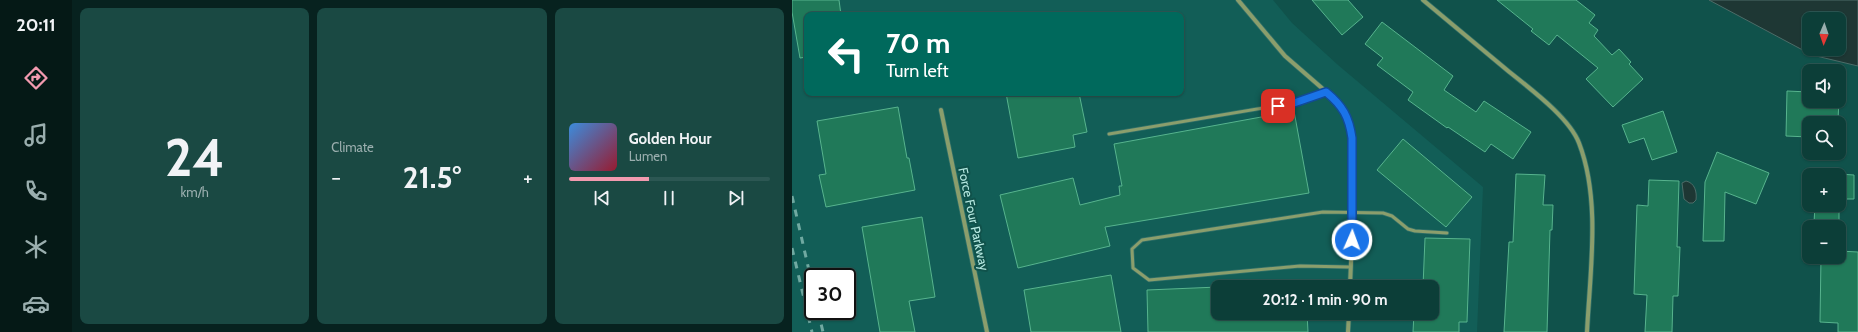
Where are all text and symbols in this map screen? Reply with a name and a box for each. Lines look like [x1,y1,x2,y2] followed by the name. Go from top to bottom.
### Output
[1802,12,1846,56] north arrow
[1802,12,1846,264] map controls
[16,14,56,36] text: 20:11
[886,26,950,60] text: 70 m
[820,28,872,80] icon: left
[886,60,949,82] text: Turn left
[22,64,50,92] icon: directions
[1802,64,1846,108] button: sound
[1261,89,1295,123] pin
[1267,95,1289,117] icon: arrive
[1802,116,1846,160] button: search
[22,121,50,149] icon: music
[165,126,225,189] text: 24
[629,130,711,148] text: Golden Hour
[331,139,374,155] text: Climate
[629,148,667,164] text: Lumen
[403,159,461,196] text: 21.5°
[331,164,341,191] text: −
[523,164,533,191] text: +
[955,166,993,273] street label: Force Four Parkway
[1802,168,1846,212] button: +
[22,177,50,205] icon: phone
[180,184,209,200] text: km/h
[591,187,613,209] icon: previous
[658,187,680,209] icon: pause
[725,187,747,209] icon: next
[1331,219,1373,261] position arrow
[1802,220,1846,264] button: −
[22,233,50,261] icon: climate
[804,268,856,320] speed limit sign: 30
[22,290,50,318] icon: car
[1262,291,1388,309] text: 20:12 · 1 min · 90 m

